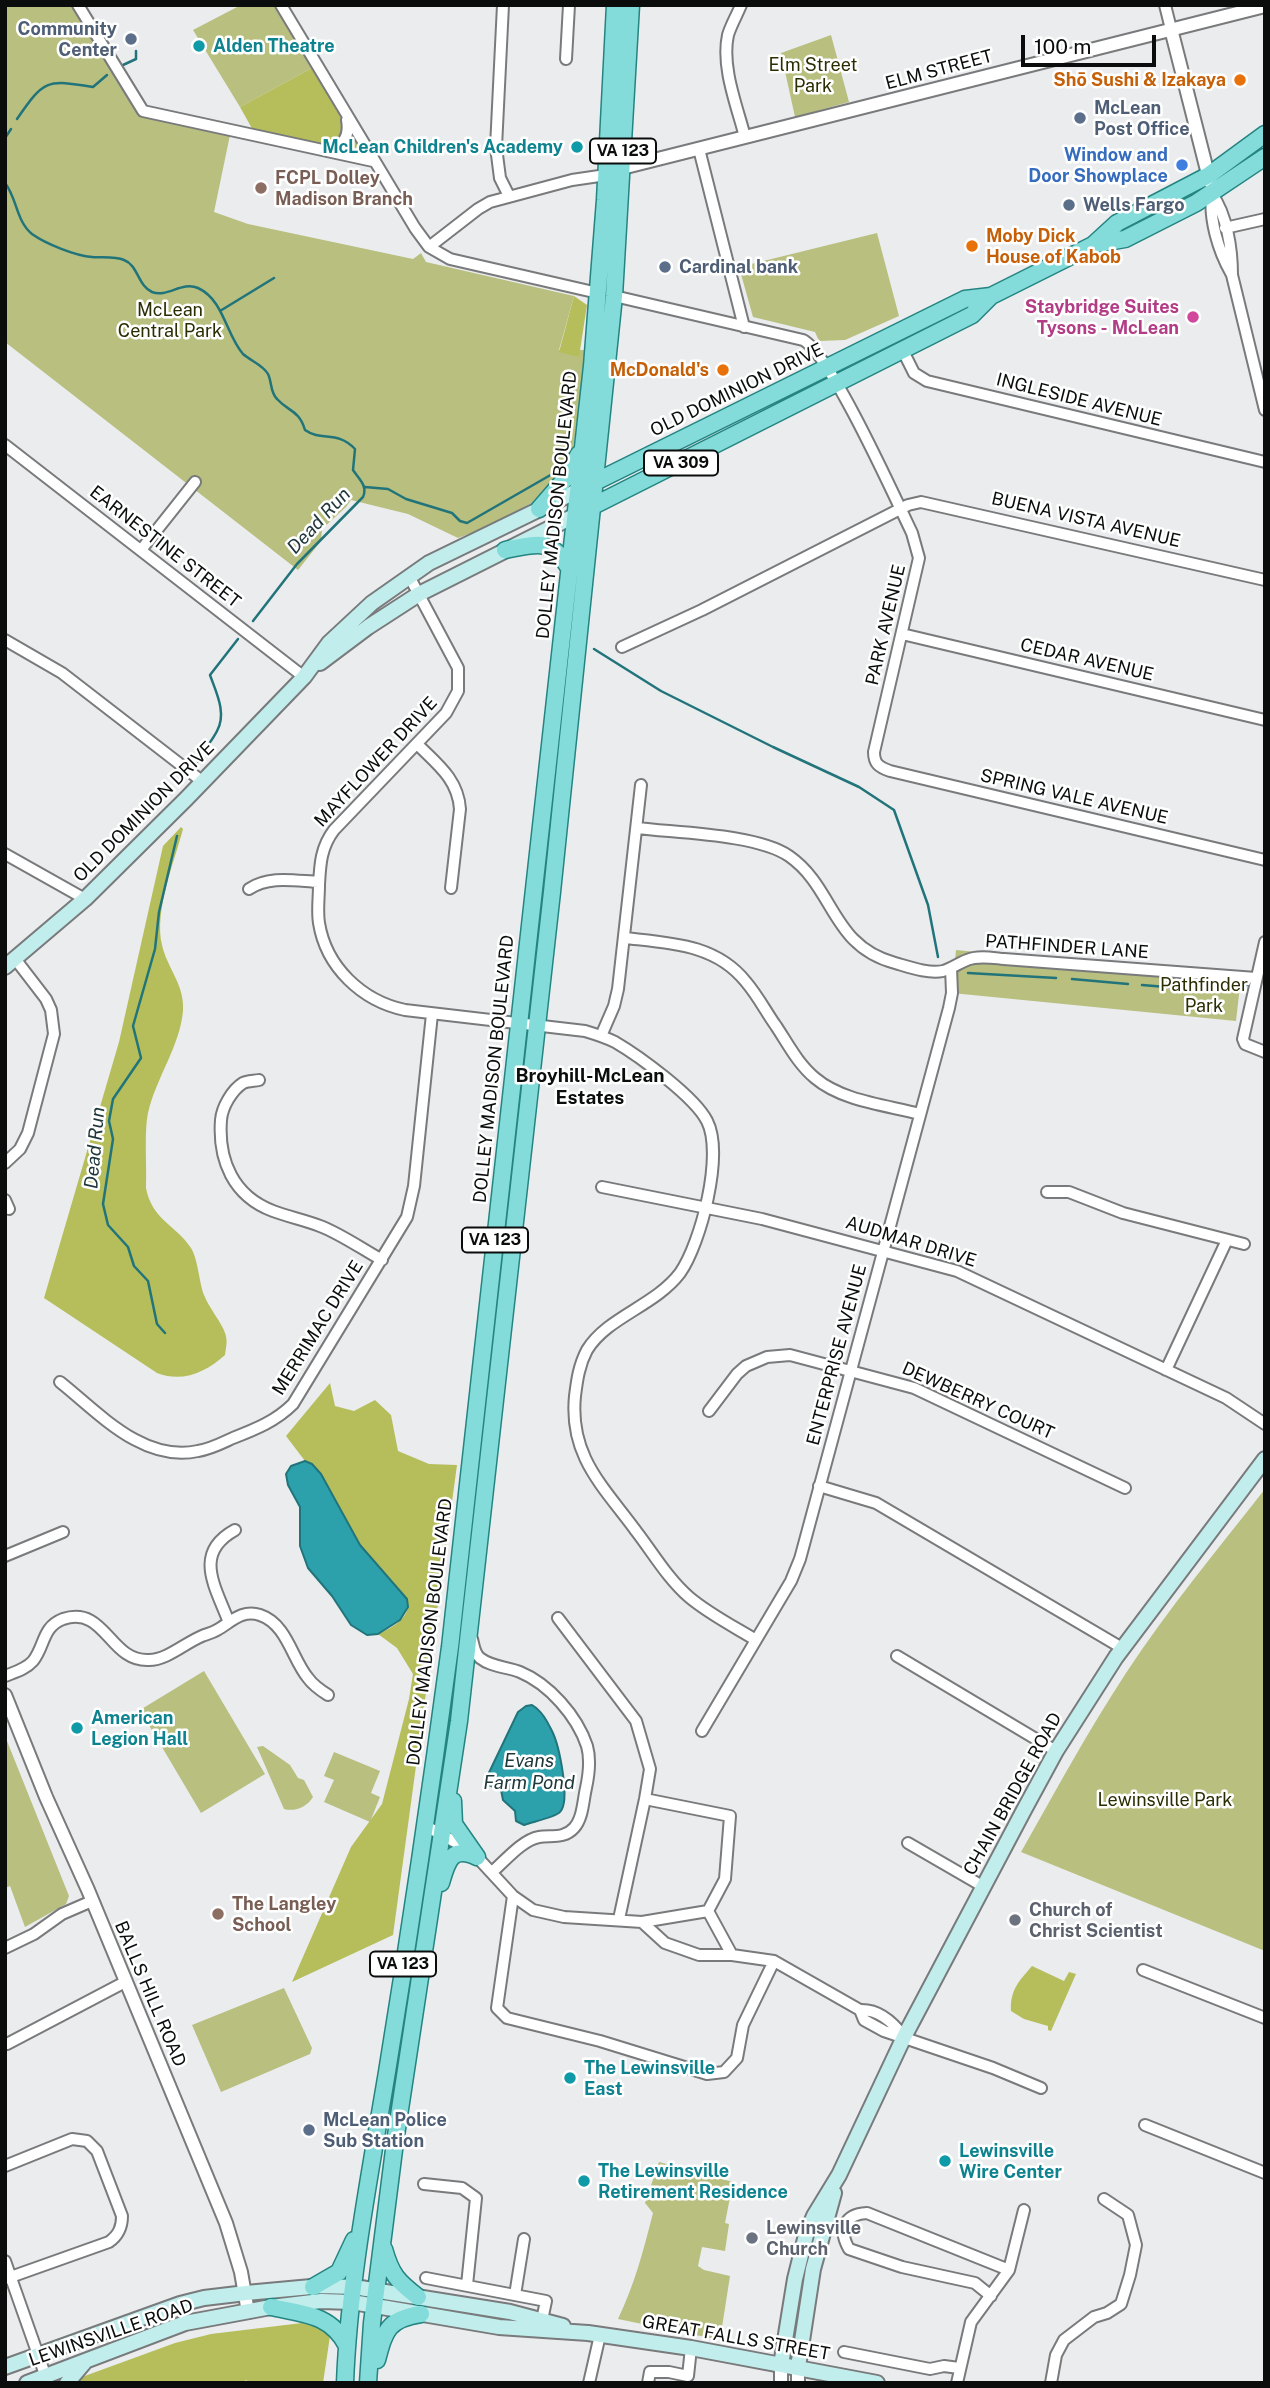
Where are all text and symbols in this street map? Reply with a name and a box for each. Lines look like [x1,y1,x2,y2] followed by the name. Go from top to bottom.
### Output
[18,18,117,60] place label: Community Center
[1025,21,1160,65] scale bar
[123,31,139,47] marker: Community Center
[1034,34,1091,59] text: 100 m
[213,35,335,57] place label: Alden Theatre
[191,38,207,54] marker: Alden Theatre
[883,45,995,95] street label: ELM STREET
[769,54,857,96] park label: Elm Street Park
[1053,69,1226,91] place label: Shō Sushi & Izakaya
[1232,72,1248,88] marker: Shō Sushi & Izakaya
[1094,97,1190,140] place label: McLean Post Office
[1072,110,1088,126] marker: McLean Post Office
[322,136,563,158] place label: McLean Children's Academy
[569,139,585,155] marker: McLean Children's Academy
[590,139,656,164] road number: VA 123
[1028,144,1168,186] place label: Window and Door Showplace
[1174,157,1190,173] marker: Window and Door Showplace
[275,167,413,210] place label: FCPL Dolley Madison Branch
[253,180,269,196] marker: FCPL Dolley Madison Branch
[1083,194,1185,216] place label: Wells Fargo
[1061,197,1077,213] marker: Wells Fargo
[986,225,1121,268] place label: Moby Dick House of Kabob
[964,238,980,254] marker: Moby Dick House of Kabob
[679,256,798,278] place label: Cardinal bank
[657,259,673,275] marker: Cardinal bank
[1025,296,1179,338] place label: Staybridge Suites Tysons - McLean
[118,299,222,342] park label: McLean Central Park
[1185,309,1201,325] marker: Staybridge Suites Tysons - McLean
[647,339,827,441] street label: OLD DOMINION DRIVE
[610,359,709,381] place label: McDonald's
[715,362,731,378] marker: McDonald's
[994,369,1164,431] street label: INGLESIDE AVENUE
[532,370,582,640] street label: DOLLEY MADISON BOULEVARD
[644,450,718,476] road number: VA 309
[85,481,245,613] street label: EARNESTINE STREET
[283,483,355,559] water label: Dead Run
[989,488,1183,552] street label: BUENA VISTA AVENUE
[862,562,910,688] street label: PARK AVENUE
[1018,634,1156,686] street label: CEDAR AVENUE
[310,692,442,832] street label: MAYFLOWER DRIVE
[69,737,219,887] street label: OLD DOMINION DRIVE
[978,765,1170,829] street label: SPRING VALE AVENUE
[984,931,1150,963] street label: PATHFINDER LANE
[469,934,519,1204] street label: DOLLEY MADISON BOULEVARD
[1160,974,1248,1016] park label: Pathfinder Park
[516,1065,664,1109] district label: Broyhill-McLean Estates
[80,1106,110,1190] water label: Dead Run
[843,1212,979,1272] street label: AUDMAR DRIVE
[462,1228,528,1252] road number: VA 123
[268,1257,368,1399] street label: MERRIMAC DRIVE
[802,1262,872,1448] street label: ENTERPRISE AVENUE
[898,1358,1058,1444] street label: DEWBERRY COURT
[403,1497,457,1767] street label: DOLLEY MADISON BOULEVARD
[91,1707,188,1750] place label: American Legion Hall
[959,1709,1067,1879] street label: CHAIN BRIDGE ROAD
[69,1720,85,1736] marker: American Legion Hall
[483,1750,575,1794] water label: Evans Farm Pond
[1098,1789,1232,1811] park label: Lewinsville Park
[232,1893,336,1936] place label: The Langley School
[1029,1899,1163,1941] place label: Church of Christ Scientist
[210,1906,226,1922] marker: The Langley School
[1007,1912,1023,1928] marker: Church of Christ Scientist
[110,1918,190,2070] street label: BALLS HILL ROAD
[370,1952,436,1976] road number: VA 123
[584,2057,715,2100] place label: The Lewinsville East
[562,2070,578,2086] marker: The Lewinsville East
[323,2109,447,2152] place label: McLean Police Sub Station
[301,2122,317,2138] marker: McLean Police Sub Station
[959,2140,1062,2182] place label: Lewinsville Wire Center
[937,2153,953,2169] marker: Lewinsville Wire Center
[598,2160,788,2202] place label: The Lewinsville Retirement Residence
[576,2173,592,2189] marker: The Lewinsville Retirement Residence
[766,2217,861,2260] place label: Lewinsville Church
[744,2230,760,2246] marker: Lewinsville Church
[26,2295,196,2371] street label: LEWINSVILLE ROAD
[640,2311,832,2365] street label: GREAT FALLS STREET

